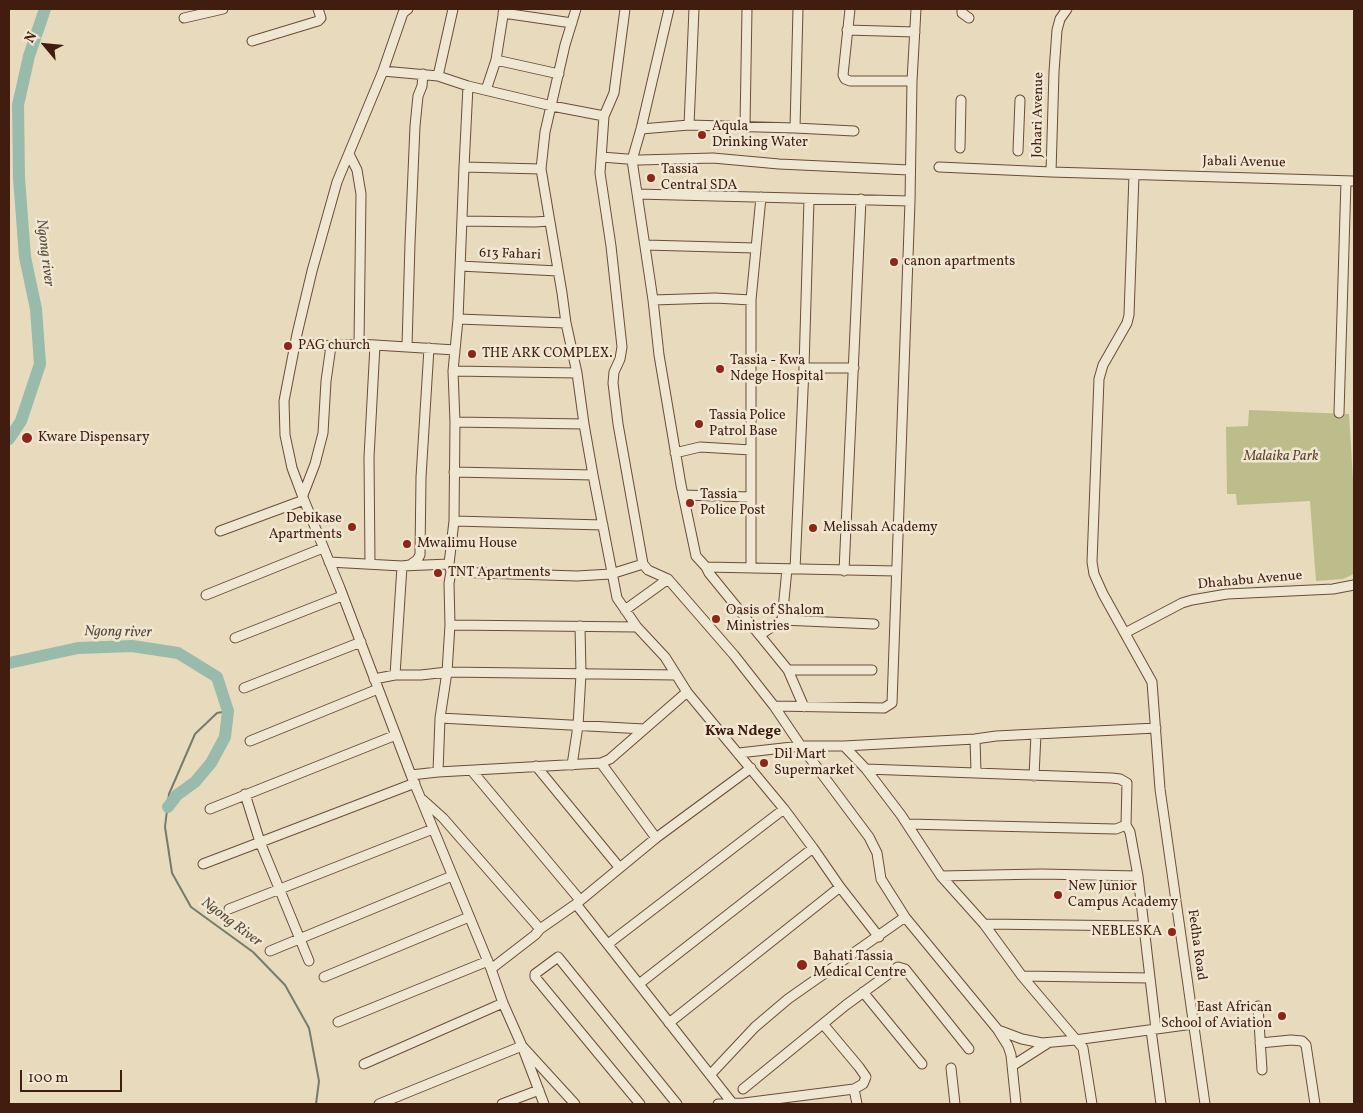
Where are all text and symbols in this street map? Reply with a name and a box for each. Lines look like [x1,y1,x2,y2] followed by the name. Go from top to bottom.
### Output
[20,20,70,70] north arrow
[21,29,42,47] text: N
[1030,72,1048,158] street label: Johari Avenue
[712,119,808,152] place label: Aqula Drinking Water
[696,129,708,141] marker: Aqula Drinking Water
[1202,154,1286,172] street label: Jabali Avenue
[661,162,737,194] place label: Tassia Central SDA
[645,172,657,184] marker: Tassia Central SDA
[31,218,57,288] water label: Ngong river
[479,246,541,264] street label: 613 Fahari
[904,254,1015,270] place label: canon apartments
[888,256,900,268] marker: canon apartments
[298,338,370,354] place label: PAG church
[282,340,294,352] marker: PAG church
[482,346,612,362] place label: THE ARK COMPLEX.
[466,348,478,360] marker: THE ARK COMPLEX.
[730,353,824,386] place label: Tassia - Kwa Ndege Hospital
[714,363,726,375] marker: Tassia - Kwa Ndege Hospital
[709,408,786,441] place label: Tassia Police Patrol Base
[693,418,705,430] marker: Tassia Police Patrol Base
[38,430,149,446] place label: Kware Dispensary
[20,431,34,445] marker: Kware Dispensary
[1244,449,1318,465] park label: Malaika Park
[700,487,765,520] place label: Tassia Police Post
[684,497,696,509] marker: Tassia Police Post
[269,511,342,544] place label: Debikase Apartments
[823,520,938,536] place label: Melissah Academy
[346,521,358,533] marker: Debikase Apartments
[807,522,819,534] marker: Melissah Academy
[417,536,517,552] place label: Mwalimu House
[401,538,413,550] marker: Mwalimu House
[448,565,551,581] place label: TNT Apartments
[432,567,444,579] marker: TNT Apartments
[1197,568,1303,594] street label: Dhahabu Avenue
[726,603,824,636] place label: Oasis of Shalom Ministries
[710,613,722,625] marker: Oasis of Shalom Ministries
[84,623,152,643] water label: Ngong river
[705,723,781,741] district label: Kwa Ndege
[774,747,854,780] place label: Dil Mart Supermarket
[758,757,770,769] marker: Dil Mart Supermarket
[1068,879,1178,912] place label: New Junior Campus Academy
[1052,889,1064,901] marker: New Junior Campus Academy
[197,894,265,952] water label: Ngong River
[1183,908,1209,982] street label: Fedha Road
[1091,924,1162,940] place label: NEBLESKA
[1166,926,1178,938] marker: NEBLESKA
[813,949,906,982] place label: Bahati Tassia Medical Centre
[795,958,809,972] marker: Bahati Tassia Medical Centre
[1161,1000,1272,1032] place label: East African School of Aviation
[1276,1010,1288,1022] marker: East African School of Aviation
[22,1060,125,1092] scale bar
[28,1068,68,1089] text: 100 m

